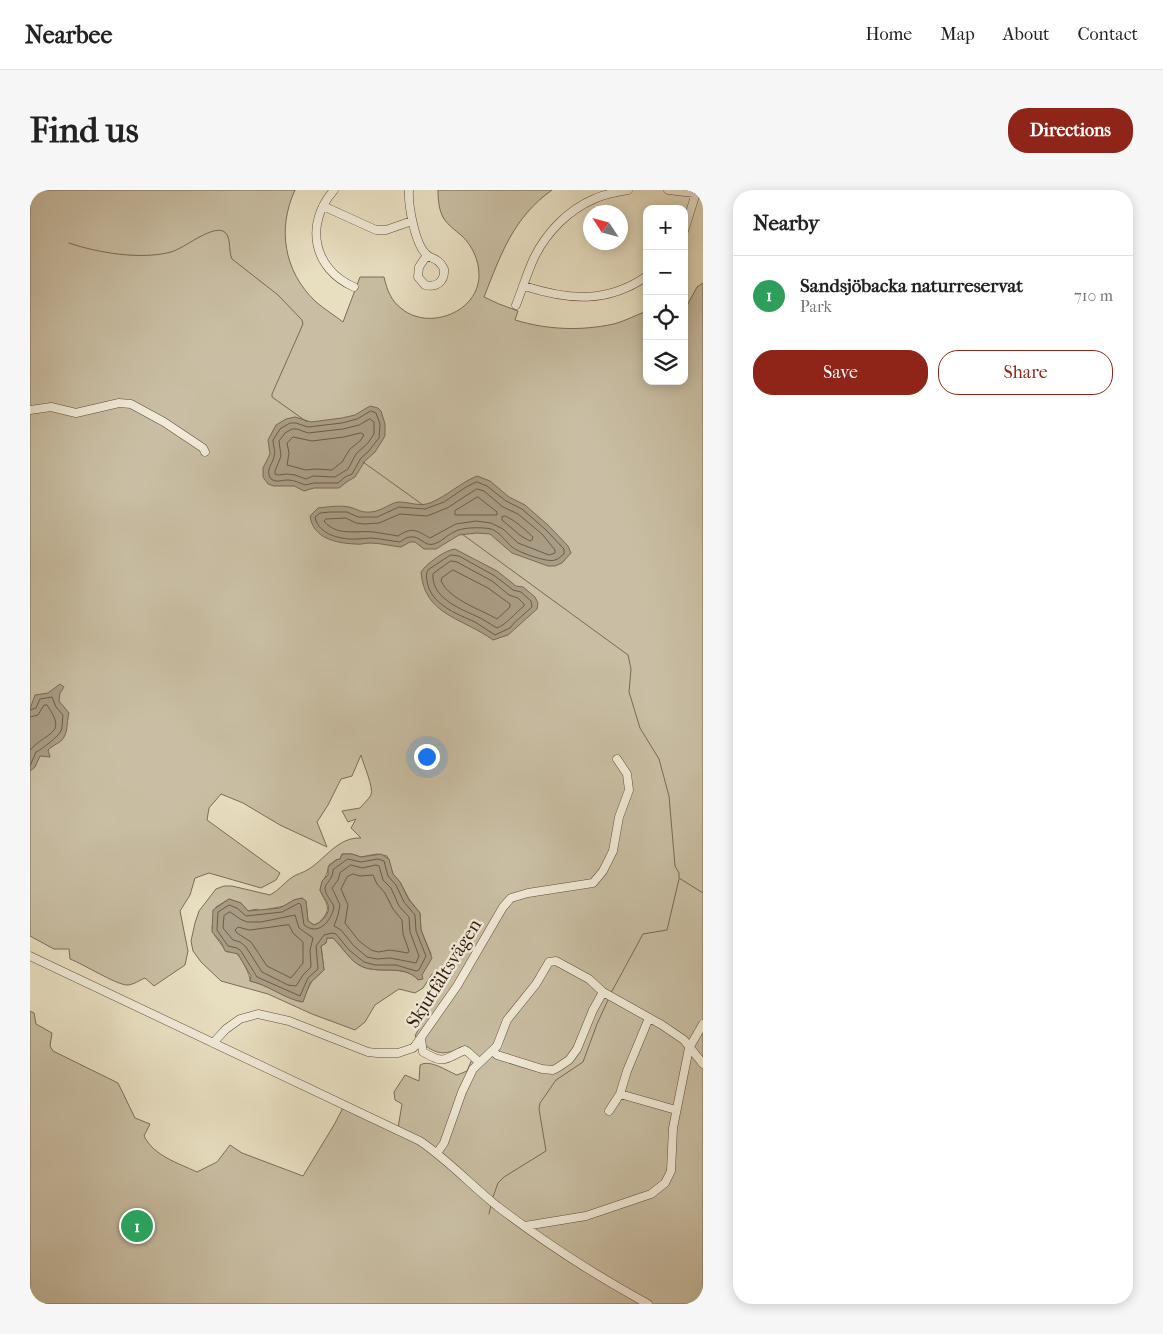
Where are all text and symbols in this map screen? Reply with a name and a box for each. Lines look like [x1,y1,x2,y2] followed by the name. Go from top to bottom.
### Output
[25,21,112,49] text: Nearbee
[865,24,912,45] text: Home
[940,24,975,45] text: Map
[1003,24,1049,45] text: About
[1077,24,1138,45] text: Contact
[1008,108,1133,153] button: Directions
[30,110,139,151] text: Find us
[583,205,628,250] north arrow
[643,205,688,385] map controls
[643,205,688,250] button: +
[753,211,819,235] text: Nearby
[643,250,688,295] button: −
[800,275,1023,297] text: Sandsjöbacka naturreservat
[766,286,772,305] text: 1
[1074,286,1113,305] text: 710 m
[643,295,688,340] button: locate
[800,297,832,316] text: Park
[643,340,688,385] button: layers
[753,350,928,395] button: Save
[938,350,1113,395] button: Share
[414,744,440,770] your location
[401,915,486,1032] street label: Skjutfältsvägen
[121,1207,153,1245] pin: 1

